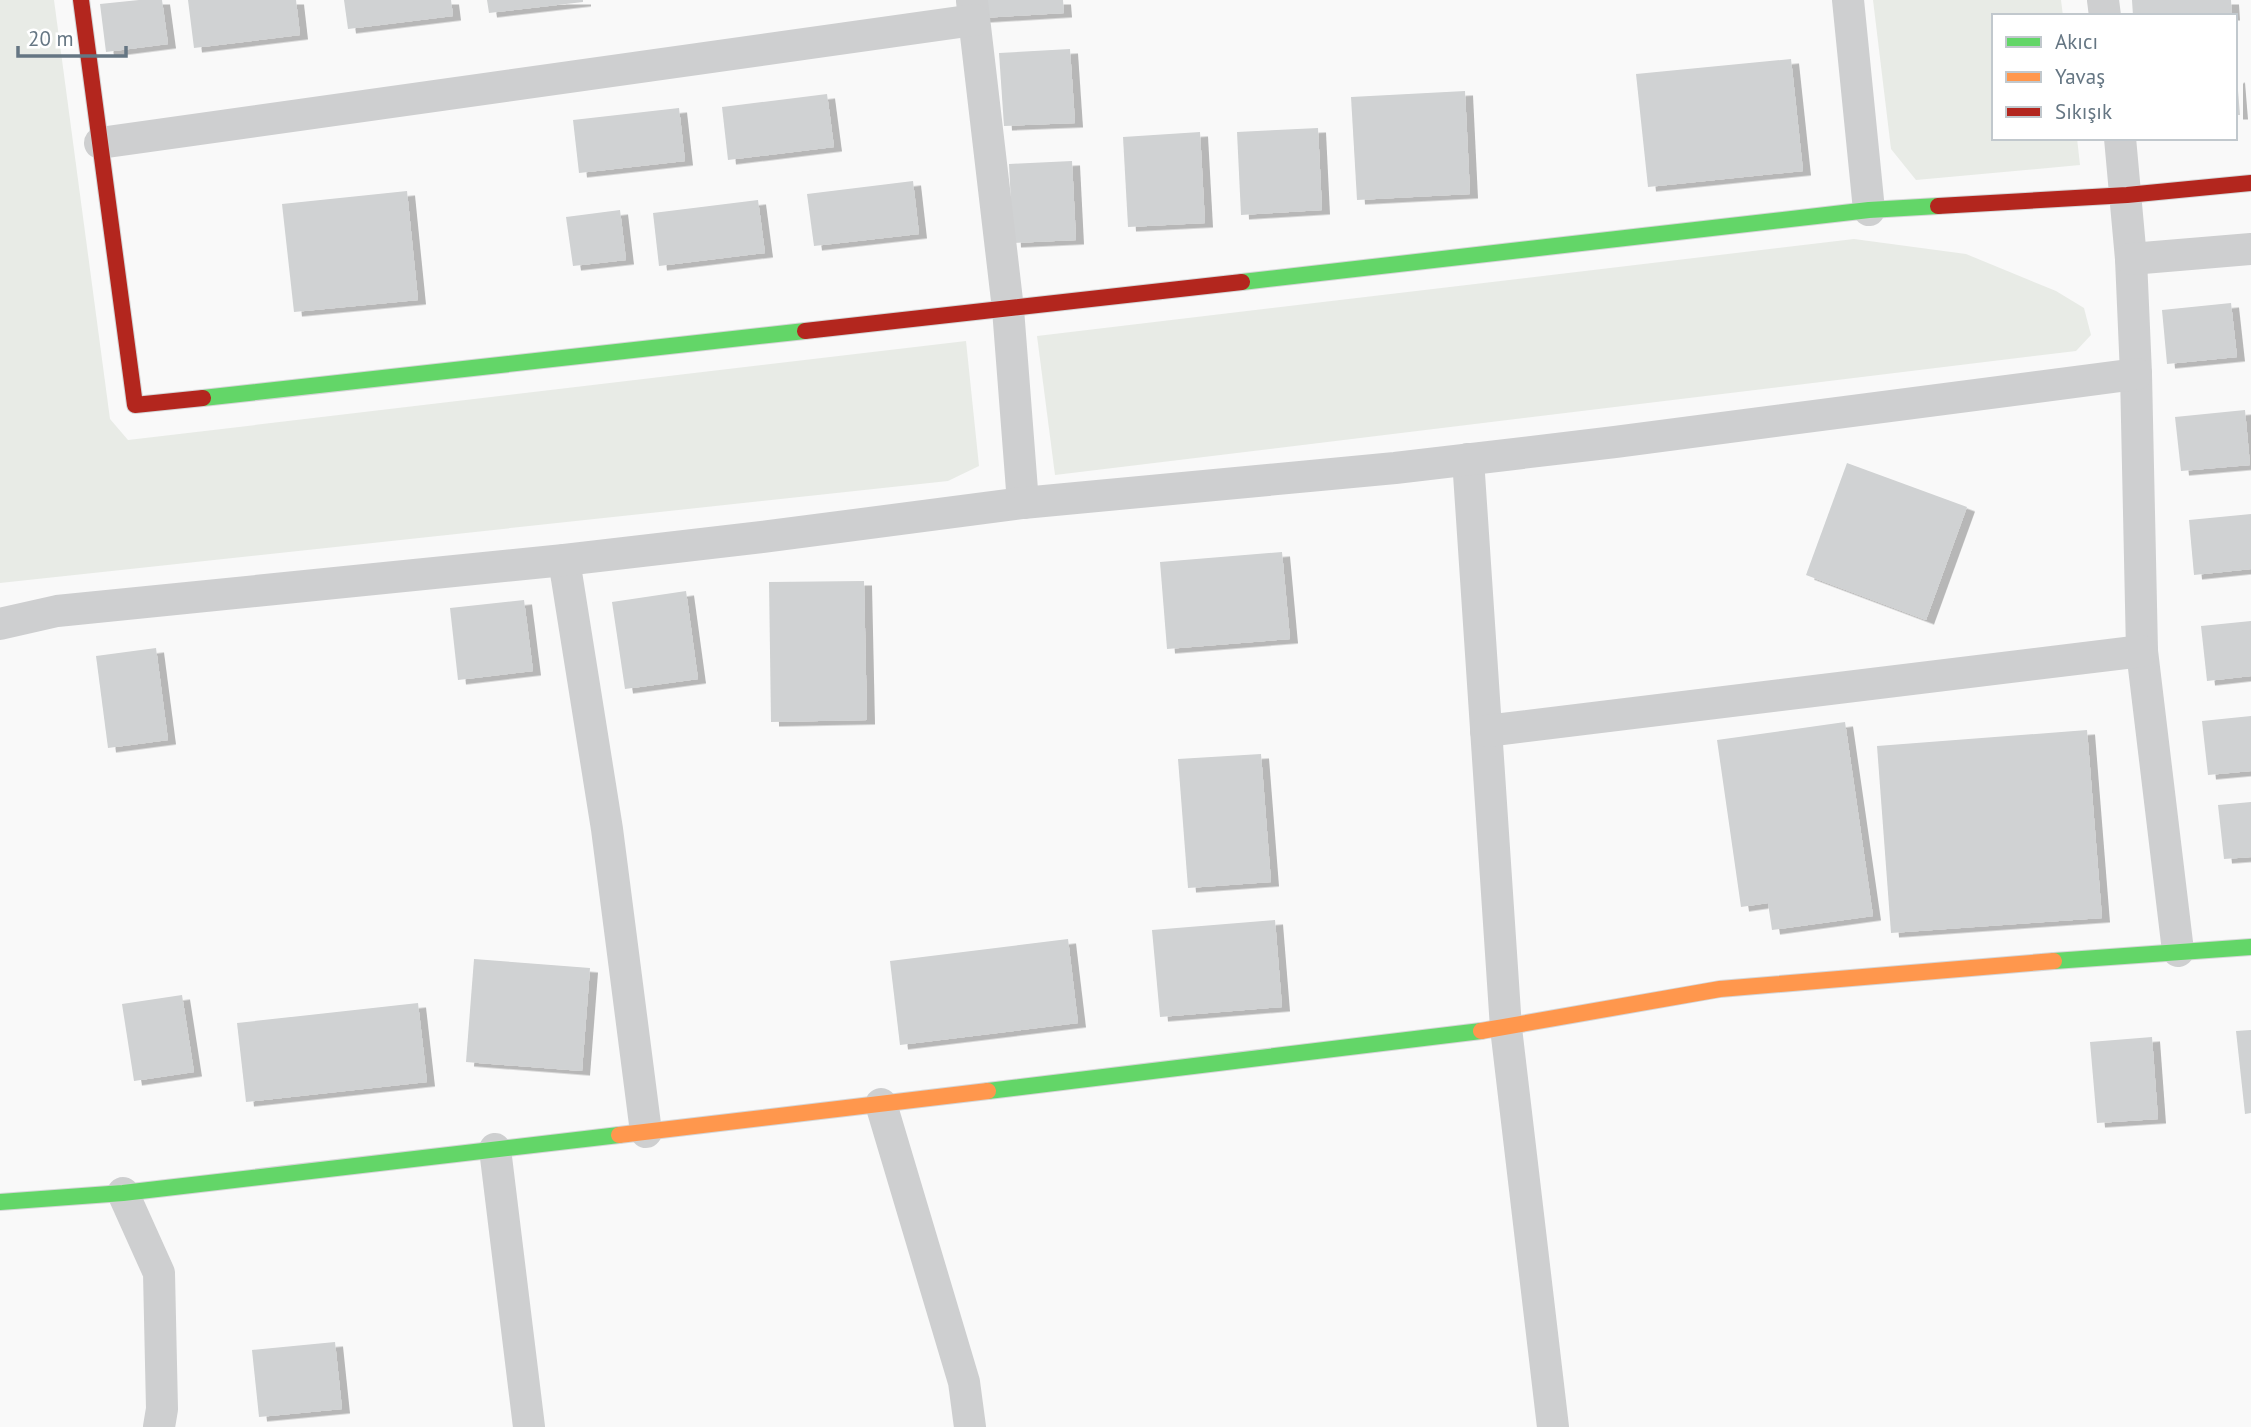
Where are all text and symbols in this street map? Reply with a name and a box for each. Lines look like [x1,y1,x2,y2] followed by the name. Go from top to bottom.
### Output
[18,14,126,58] scale bar
[1992,14,2237,140] legend
[28,25,74,52] text: 20 m
[2055,28,2098,55] text: Akıcı
[2055,63,2105,90] text: Yavaş
[2055,98,2112,125] text: Sıkışık

